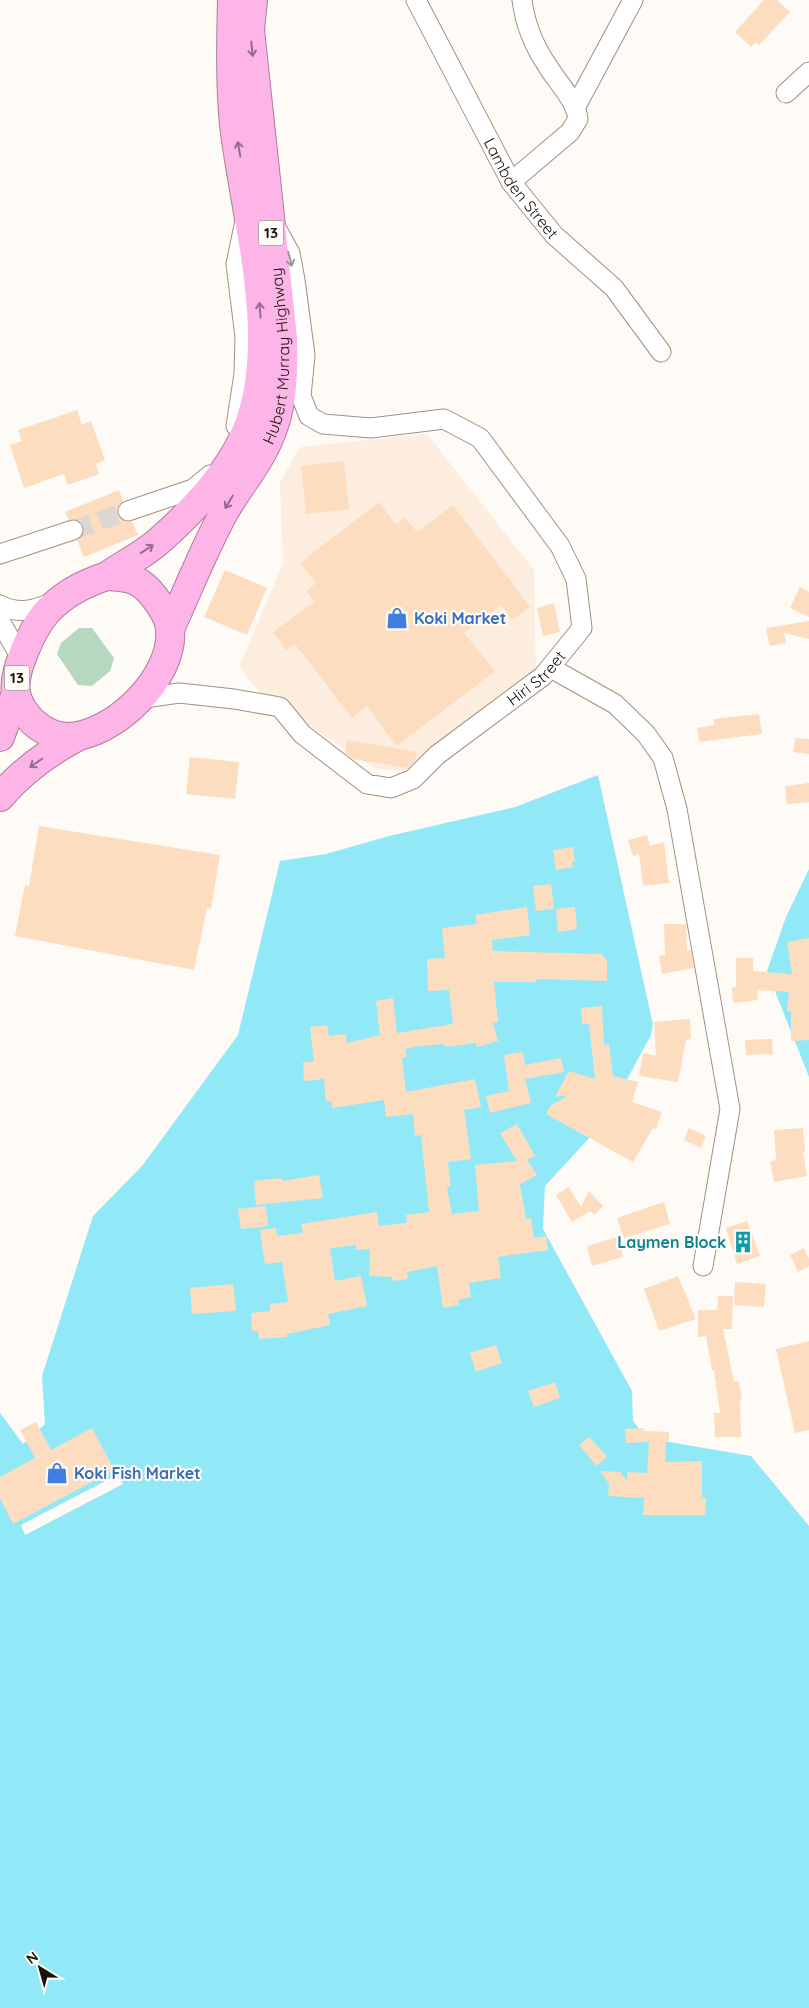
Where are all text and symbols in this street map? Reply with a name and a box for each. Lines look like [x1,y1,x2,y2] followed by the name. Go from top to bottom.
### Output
[247,40,257,56] one-way arrow
[480,134,563,243] street label: Lambden Street
[233,141,243,157] one-way arrow
[258,220,284,246] road number: 13
[286,250,296,266] one-way arrow
[258,267,293,447] street label: Hubert Murray Highway
[255,302,264,318] one-way arrow
[224,495,234,510] one-way arrow
[140,544,154,554] one-way arrow
[384,605,410,631] shop icon: Koki Market
[414,608,506,628] place label: Koki Market
[503,647,570,710] street label: Hiri Street
[4,666,30,690] road number: 13
[29,758,43,768] one-way arrow
[730,1229,756,1255] building icon: Laymen Block
[617,1232,726,1252] place label: Laymen Block
[44,1460,70,1486] shop icon: Koki Fish Market
[74,1463,201,1483] place label: Koki Fish Market
[15,1943,65,1993] north arrow
[23,1947,42,1968] text: N

